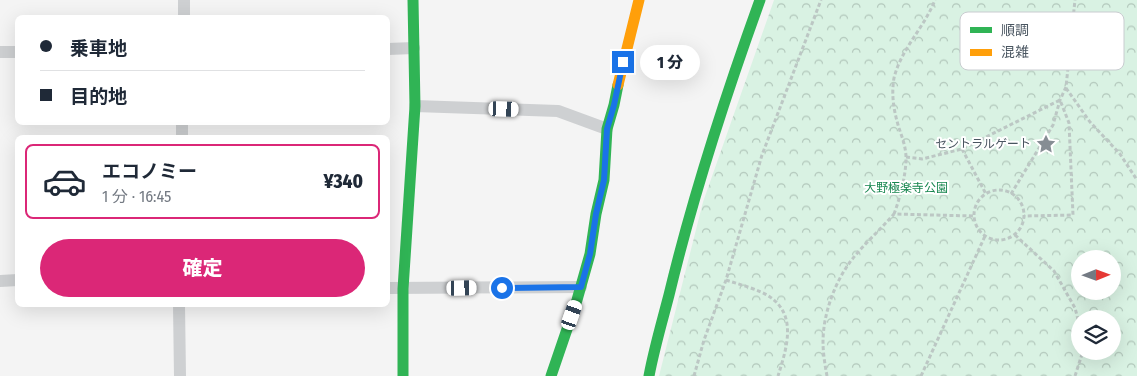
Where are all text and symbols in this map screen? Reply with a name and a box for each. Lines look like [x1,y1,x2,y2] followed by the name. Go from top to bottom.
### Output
[960,12,1124,70] legend
[1001,22,1029,39] text: 順調
[70,37,127,60] text: 乗車地
[640,44,700,80] callout: 1 分
[1001,44,1029,61] text: 混雑
[612,51,634,73] route end
[657,53,683,72] text: 1 分
[70,85,127,108] text: 目的地
[488,101,519,117] car
[1035,133,1057,155] place icon: セントラルゲート
[935,137,1031,151] place label: セントラルゲート
[42,159,87,204] icon: car
[102,160,197,183] text: エコノミー
[324,170,363,193] text: ¥340
[864,181,948,195] park label: 大野極楽寺公園
[102,187,171,206] text: 1 分 · 16:45
[40,239,365,297] button: 確定
[1071,250,1121,300] north arrow
[1071,250,1121,360] map controls
[491,277,513,299] route start
[446,280,477,296] car
[560,298,583,332] car
[1071,310,1121,360] button: layers

